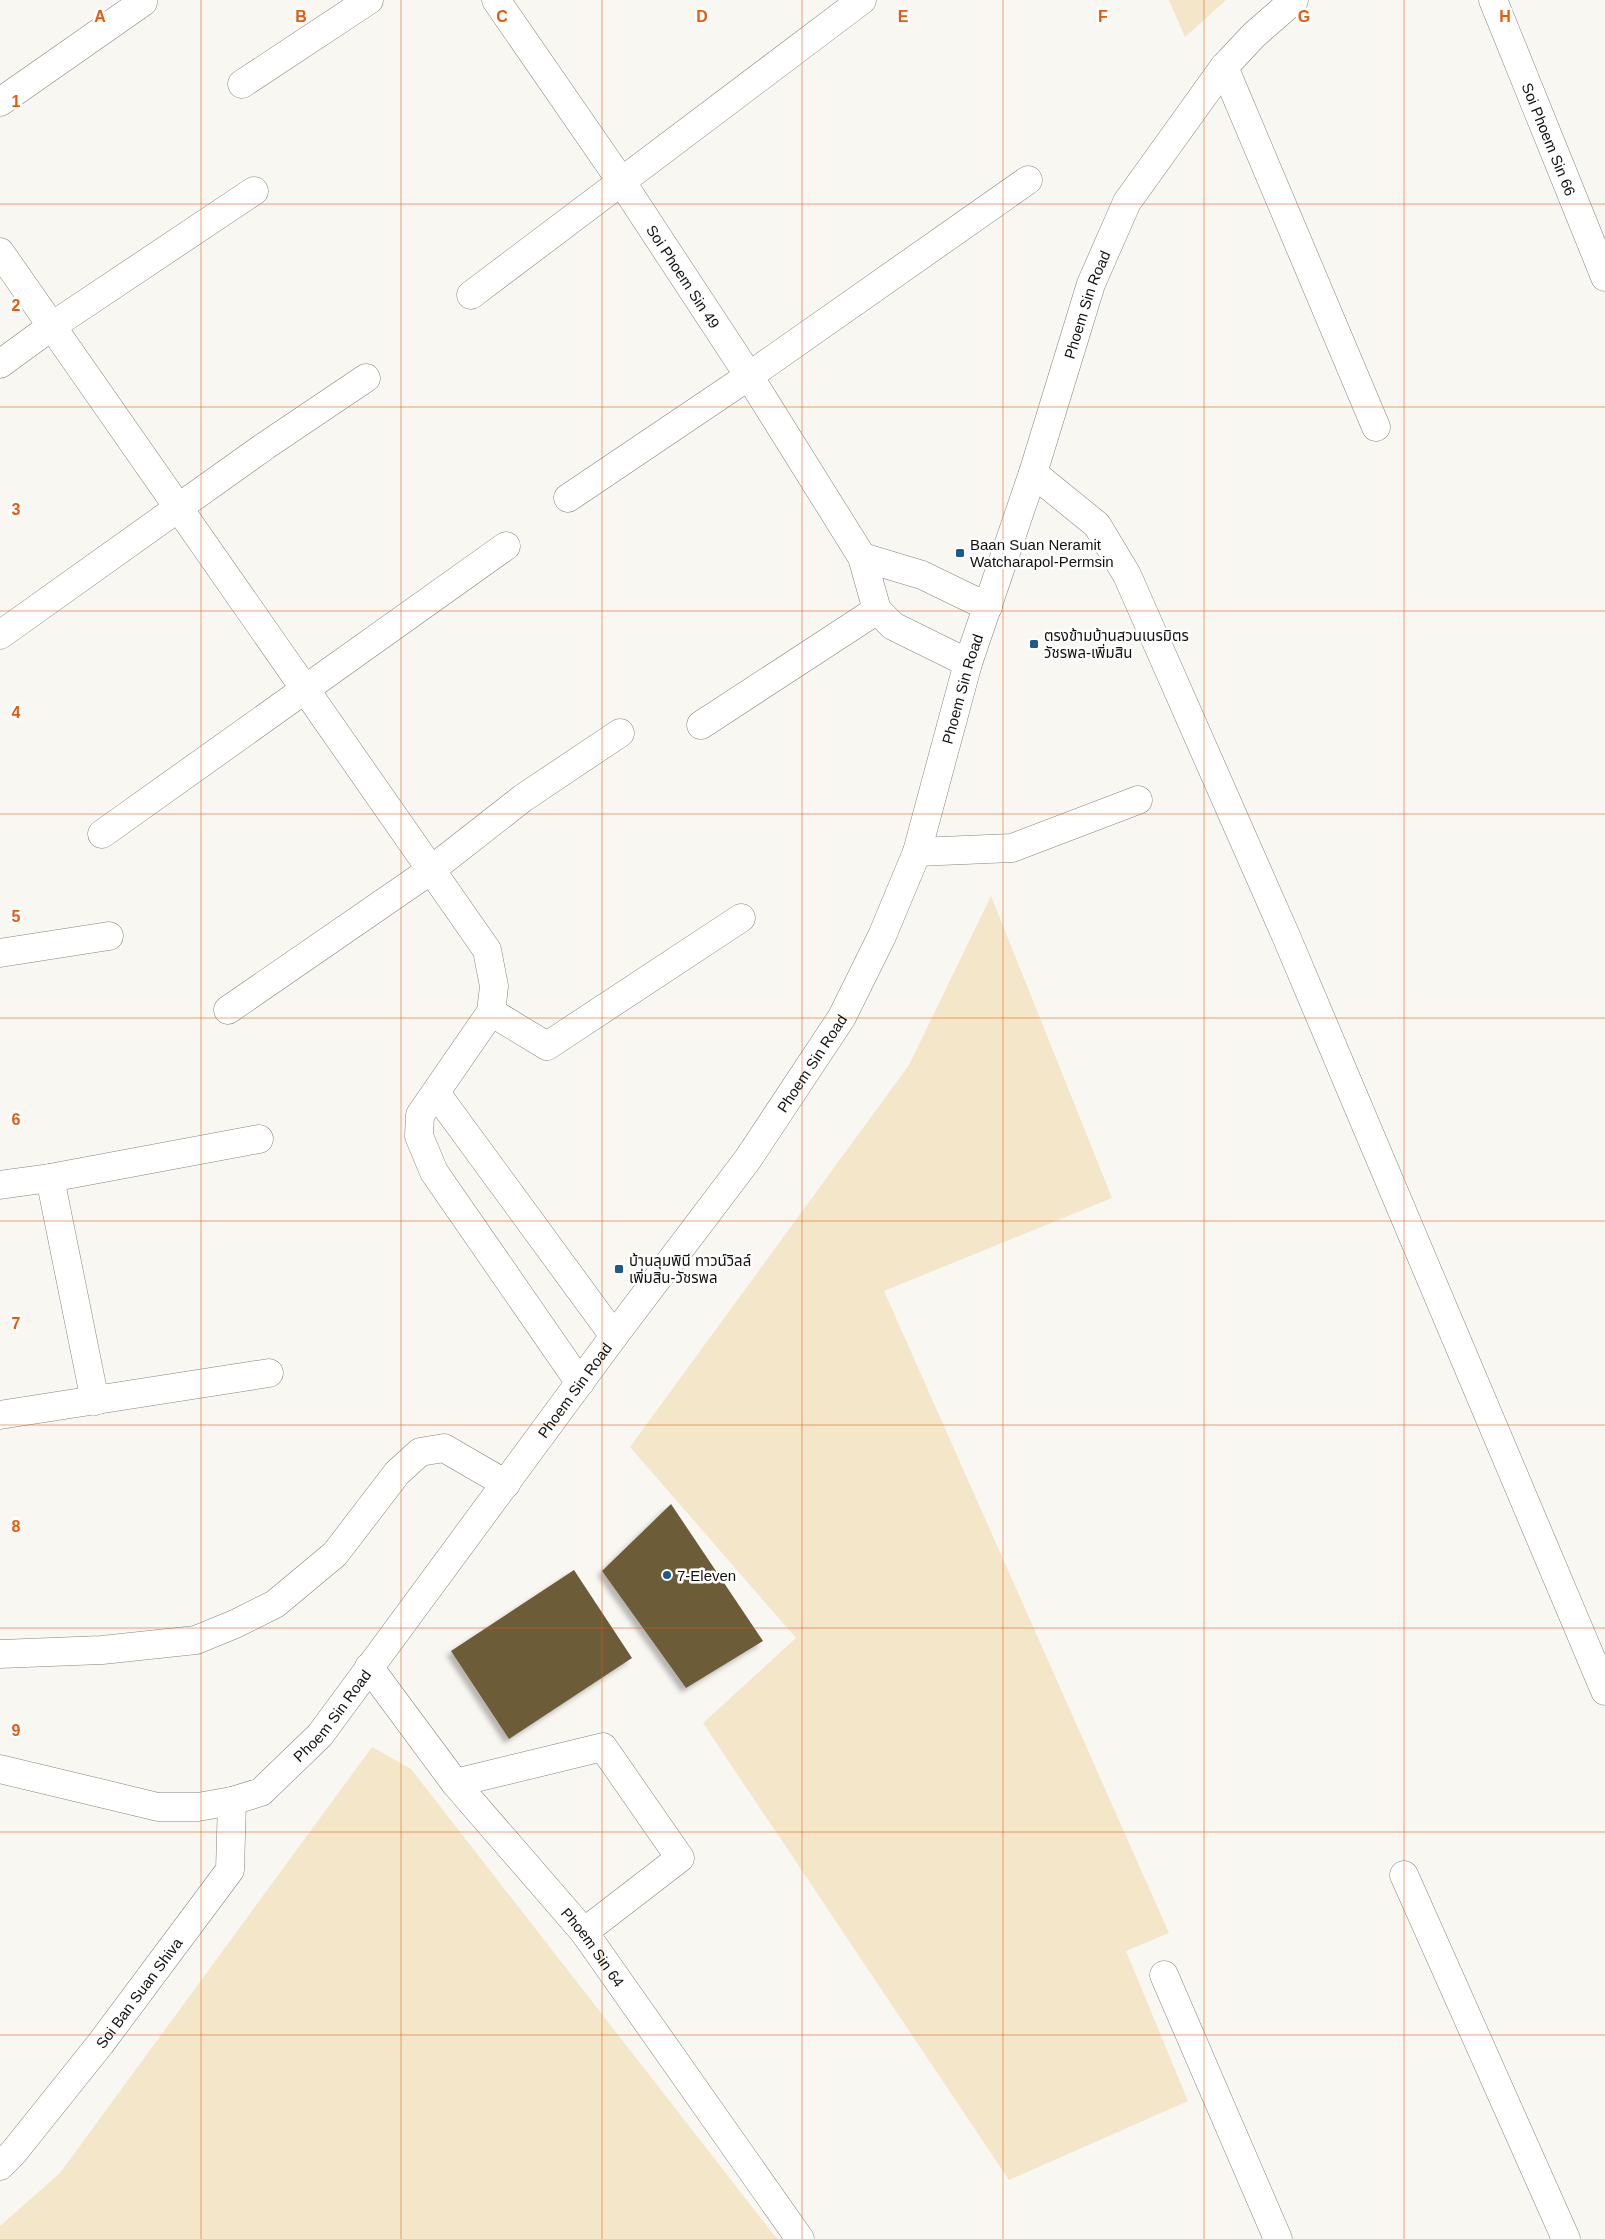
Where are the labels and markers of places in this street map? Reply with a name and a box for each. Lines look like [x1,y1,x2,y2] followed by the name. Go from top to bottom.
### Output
[970,536,1114,570] place label: Baan Suan Neramit Watcharapol-Permsin
[954,547,966,559] marker: Baan Suan Neramit Watcharapol-Permsin
[1044,627,1189,661] place label: ตรงข้ามบ้านสวนเนรมิตร วัชรพล-เพิ่มสิน
[1028,638,1040,650] marker: ตรงข้ามบ้านสวนเนรมิตร วัชรพล-เพิ่มสิน
[629,1252,751,1286] place label: บ้านลุมพินี ทาวน์วิลล์ เพิ่มสิน-วัชรพล
[613,1263,625,1275] marker: บ้านลุมพินี ทาวน์วิลล์ เพิ่มสิน-วัชรพล
[677,1567,736,1584] place label: 7-Eleven
[661,1569,673,1581] marker: 7-Eleven

